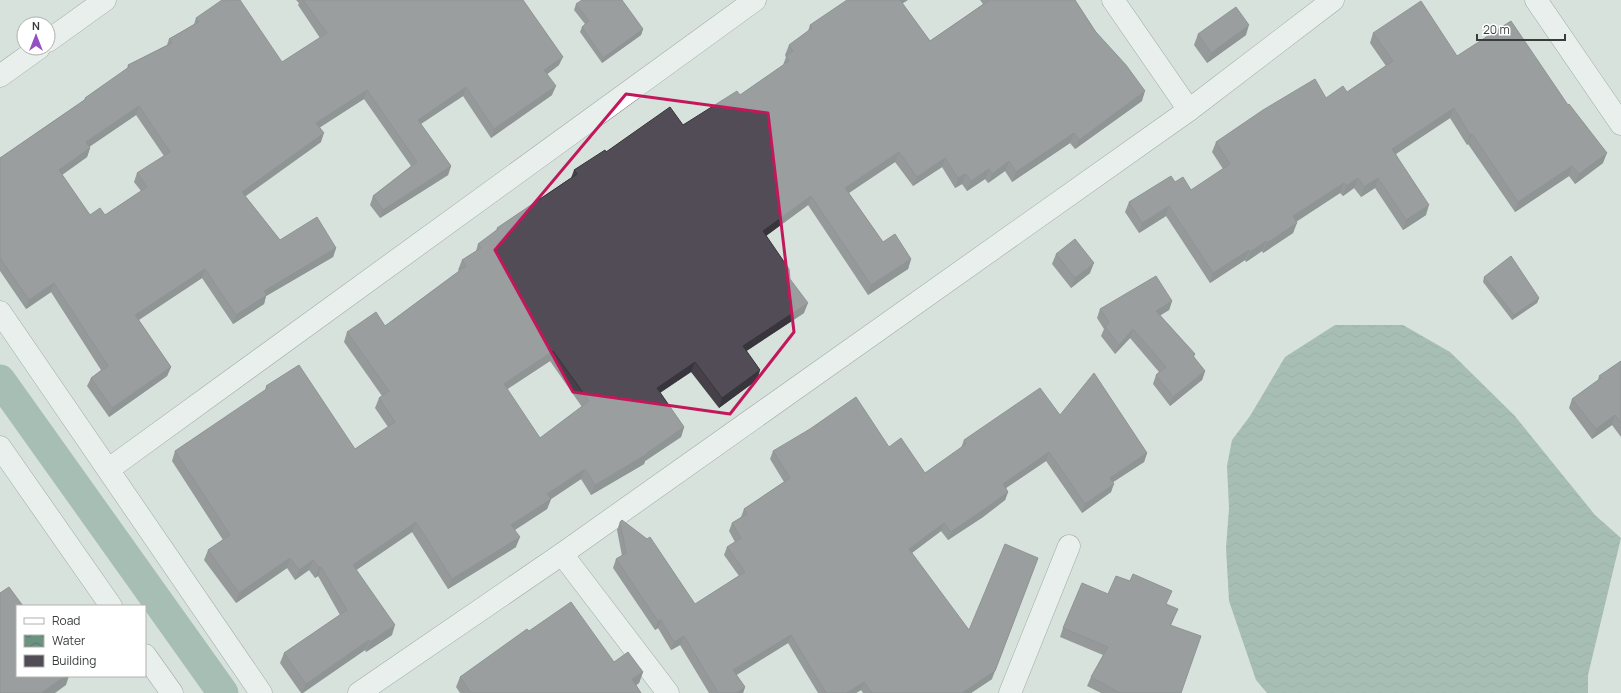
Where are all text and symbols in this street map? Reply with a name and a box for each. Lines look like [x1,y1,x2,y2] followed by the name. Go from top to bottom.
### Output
[16,16,56,56] north arrow
[1477,16,1565,42] scale bar
[32,18,40,33] text: N
[1483,21,1510,38] text: 20 m
[16,605,146,677] legend
[52,612,80,629] text: Road
[52,632,86,649] text: Water
[52,652,96,669] text: Building

